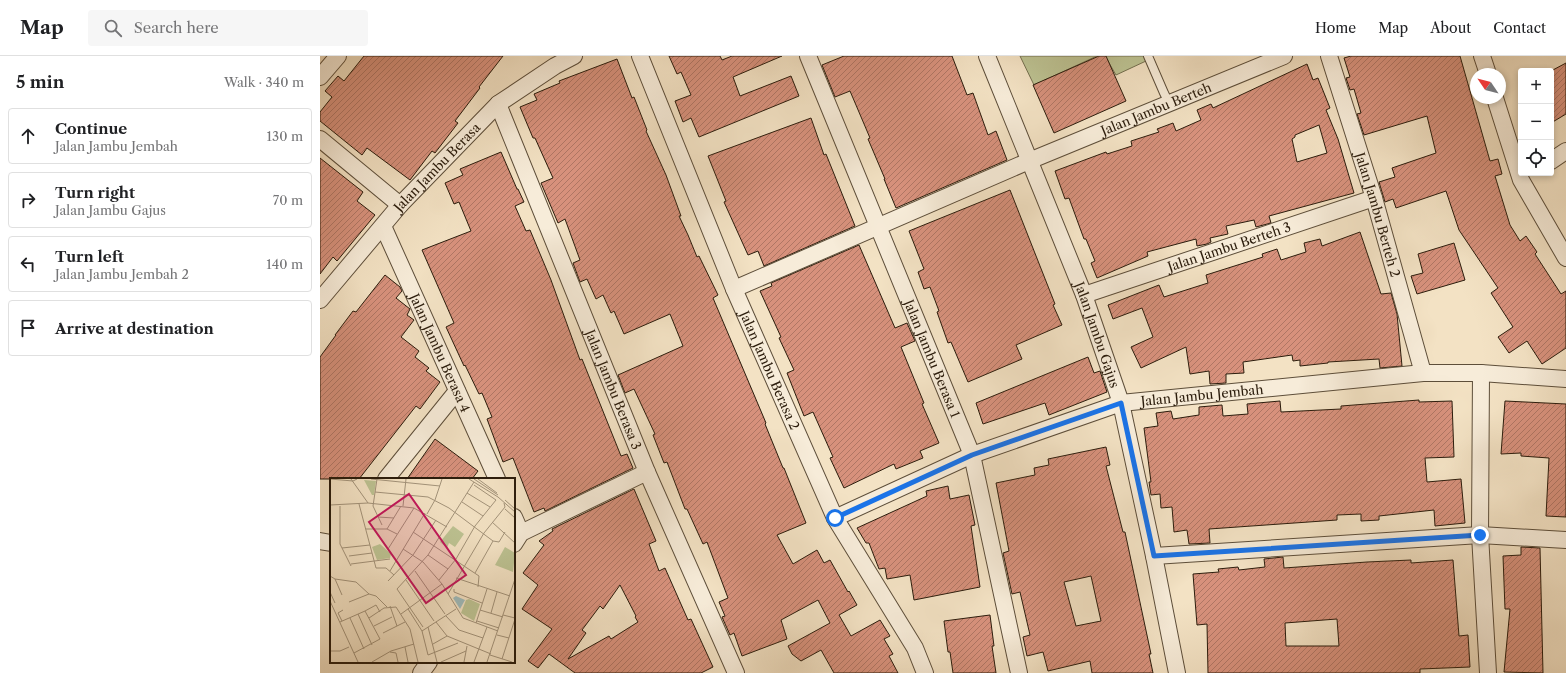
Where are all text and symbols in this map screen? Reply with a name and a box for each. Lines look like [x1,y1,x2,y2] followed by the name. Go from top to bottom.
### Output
[88,10,368,46] search box
[20,16,64,39] text: Map
[102,17,124,39] icon: search
[134,18,219,37] text: Search here
[1315,19,1356,37] text: Home
[1378,19,1408,37] text: Map
[1430,19,1471,37] text: About
[1493,19,1546,37] text: Contact
[1470,68,1506,104] north arrow
[1518,68,1554,176] map controls
[1518,68,1554,104] button: +
[16,72,64,92] text: 5 min
[224,74,304,90] text: Walk · 340 m
[1096,79,1214,139] street label: Jalan Jambu Berteh
[1518,104,1554,140] button: −
[55,119,127,138] text: Continue
[389,119,484,216] street label: Jalan Jambu Berasa
[17,125,39,147] icon: ahead
[267,128,303,144] text: 130 m
[55,138,178,154] text: Jalan Jambu Jembah
[1518,140,1554,176] button: locate
[1351,148,1404,279] street label: Jalan Jambu Berteh 2
[55,183,135,202] text: Turn right
[17,189,39,211] icon: right
[273,192,303,208] text: 70 m
[55,202,166,218] text: Jalan Jambu Gajus
[1164,218,1293,275] street label: Jalan Jambu Berteh 3
[55,247,124,266] text: Turn left
[17,253,39,275] icon: left
[266,256,303,272] text: 140 m
[55,266,189,282] text: Jalan Jambu Jembah 2
[1071,278,1123,390] street label: Jalan Jambu Gajus
[406,289,474,415] street label: Jalan Jambu Berasa 4
[900,295,964,420] street label: Jalan Jambu Berasa 1
[736,306,803,432] street label: Jalan Jambu Berasa 2
[17,317,39,339] icon: arrive
[55,319,214,338] text: Arrive at destination
[581,325,645,452] street label: Jalan Jambu Berasa 3
[1138,381,1264,409] street label: Jalan Jambu Jembah
[330,478,515,663] inset map
[826,509,844,527] route start
[1471,526,1489,544] route end

